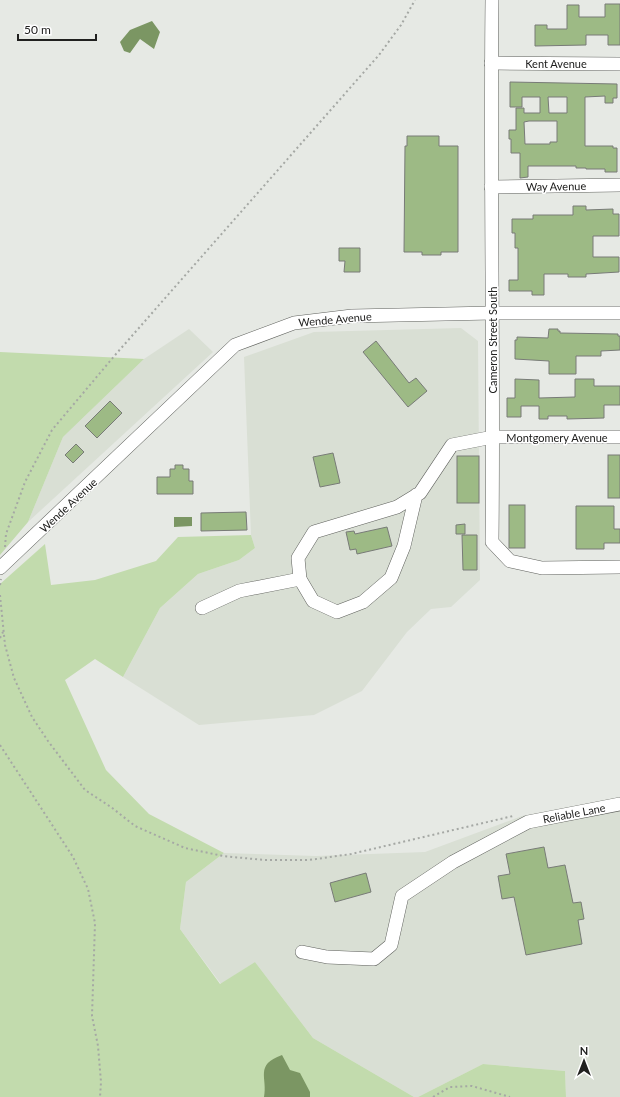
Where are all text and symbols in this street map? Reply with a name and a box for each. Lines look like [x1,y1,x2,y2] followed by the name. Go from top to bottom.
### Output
[18,16,96,42] scale bar
[24,22,51,37] text: 50 m
[525,57,587,70] street label: Kent Avenue
[526,179,586,193] street label: Way Avenue
[486,287,499,393] street label: Cameron Street South
[298,309,372,329] street label: Wende Avenue
[506,431,608,444] street label: Montgomery Avenue
[37,475,99,535] street label: Wende Avenue
[542,801,607,825] street label: Reliable Lane
[564,1041,604,1081] north arrow
[580,1044,588,1057] text: N

